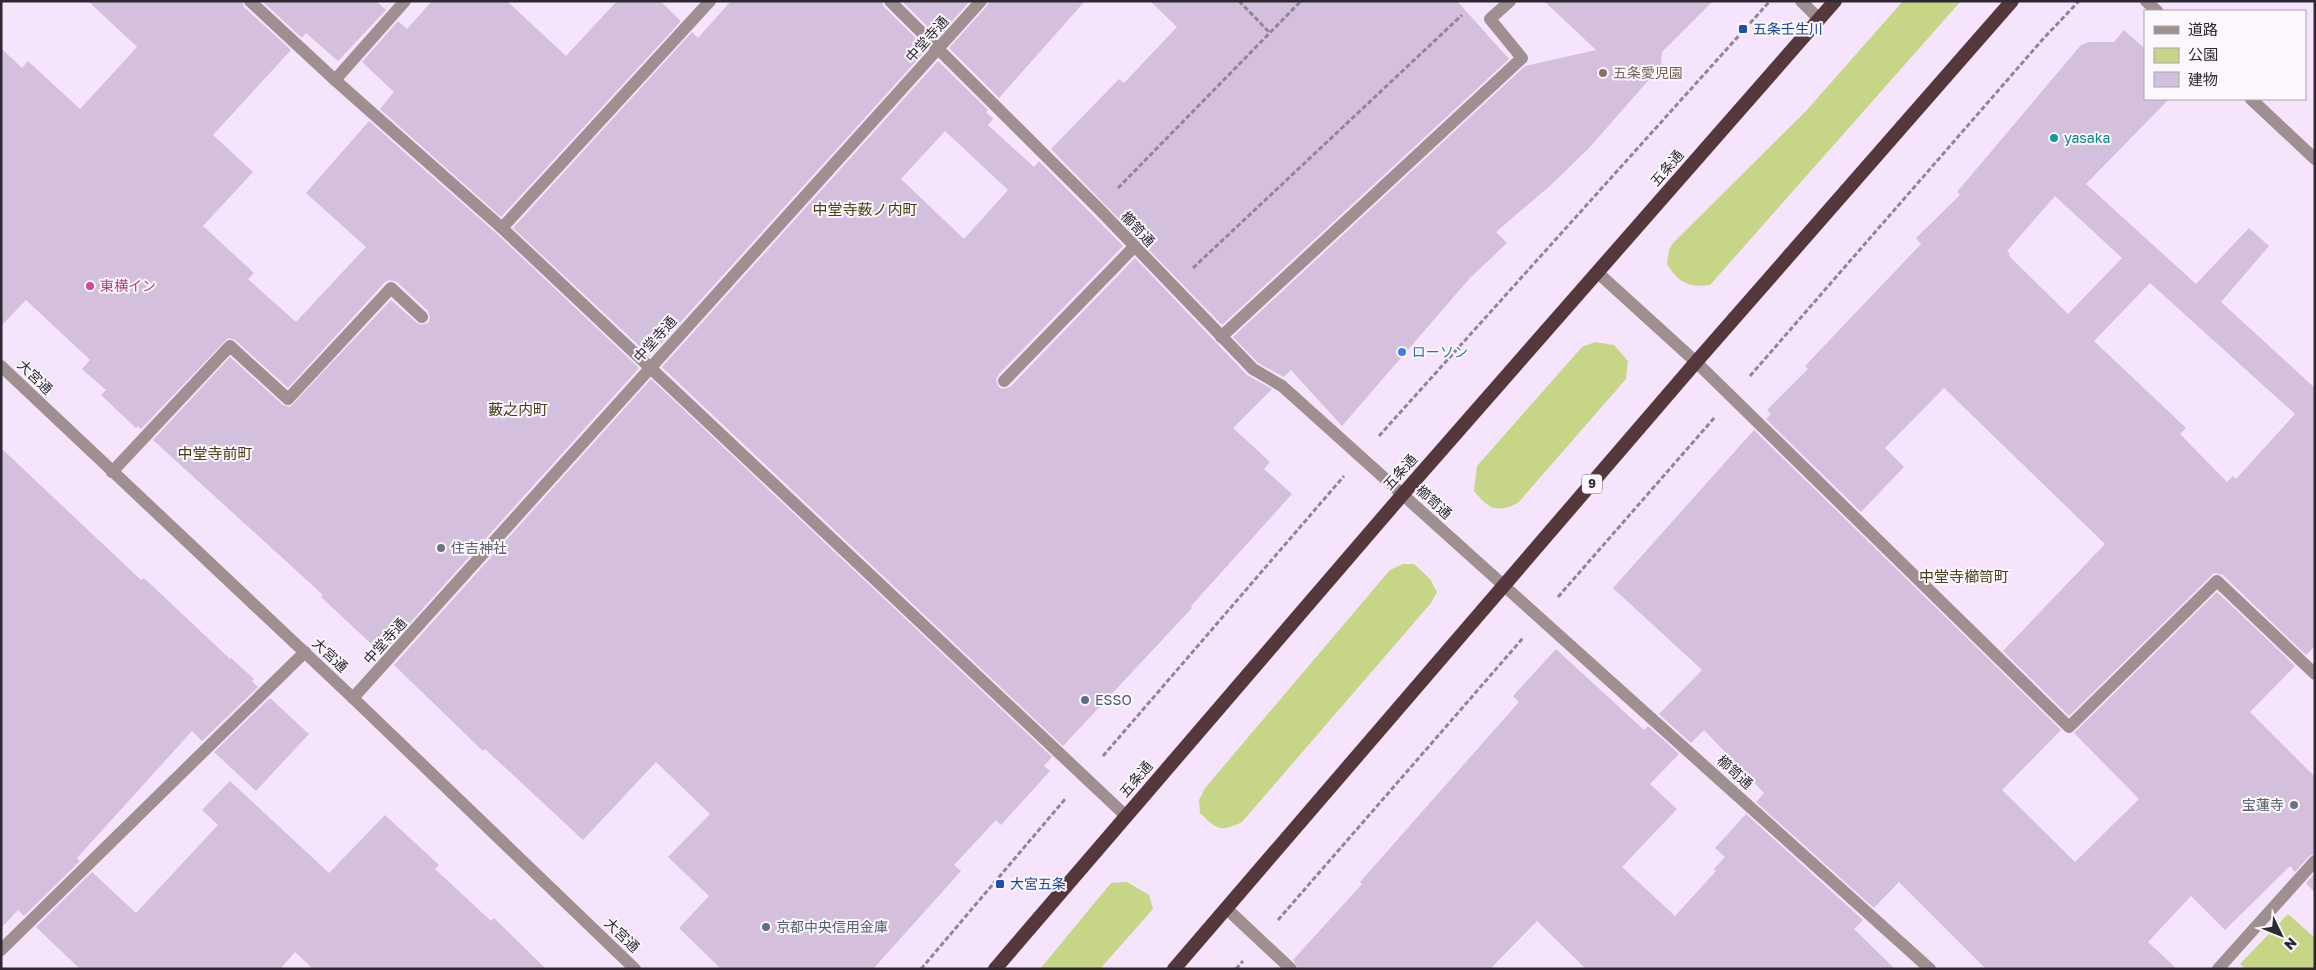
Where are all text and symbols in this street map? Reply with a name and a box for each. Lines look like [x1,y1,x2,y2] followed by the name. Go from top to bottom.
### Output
[2144,10,2306,100] legend
[902,12,952,65] street label: 中堂寺通
[1753,20,1823,37] place label: 五条壬生川
[2188,20,2218,38] text: 道路
[1737,23,1749,35] marker: 五条壬生川
[2188,45,2218,63] text: 公園
[1613,64,1683,81] place label: 五条愛児園
[1597,67,1609,79] marker: 五条愛児園
[2188,70,2218,88] text: 建物
[2064,129,2110,146] place label: yasaka
[2048,132,2060,144] marker: yasaka
[1646,146,1687,189] street label: 五条通
[812,200,918,218] district label: 中堂寺薮ノ内町
[1118,208,1159,250] street label: 櫛笥通
[100,277,156,294] place label: 東横イン
[84,280,96,292] marker: 東横イン
[630,312,680,365] street label: 中堂寺通
[1412,343,1468,360] place label: ローソン
[1396,346,1408,358] marker: ローソン
[14,356,56,397] street label: 大宮通
[488,400,548,418] district label: 藪之内町
[177,444,253,462] district label: 中堂寺前町
[1379,450,1420,493] street label: 五条通
[1582,474,1602,494] road number: 9
[1413,481,1456,522] street label: 櫛笥通
[451,539,507,556] place label: 住吉神社
[435,542,447,554] marker: 住吉神社
[1919,567,2009,585] district label: 中堂寺櫛笥町
[360,614,410,667] street label: 中堂寺通
[309,634,351,675] street label: 大宮通
[1095,691,1132,708] place label: ESSO
[1079,694,1091,706] marker: ESSO
[1714,751,1757,792] street label: 櫛笥通
[1115,757,1156,800] street label: 五条通
[2242,796,2284,813] place label: 宝蓮寺
[2288,799,2300,811] marker: 宝蓮寺
[1010,875,1066,892] place label: 大宮五条
[994,878,1006,890] marker: 大宮五条
[2256,910,2306,960] north arrow
[601,914,643,955] street label: 大宮通
[776,918,888,935] place label: 京都中央信用金庫
[760,921,772,933] marker: 京都中央信用金庫
[2281,935,2301,954] text: N

